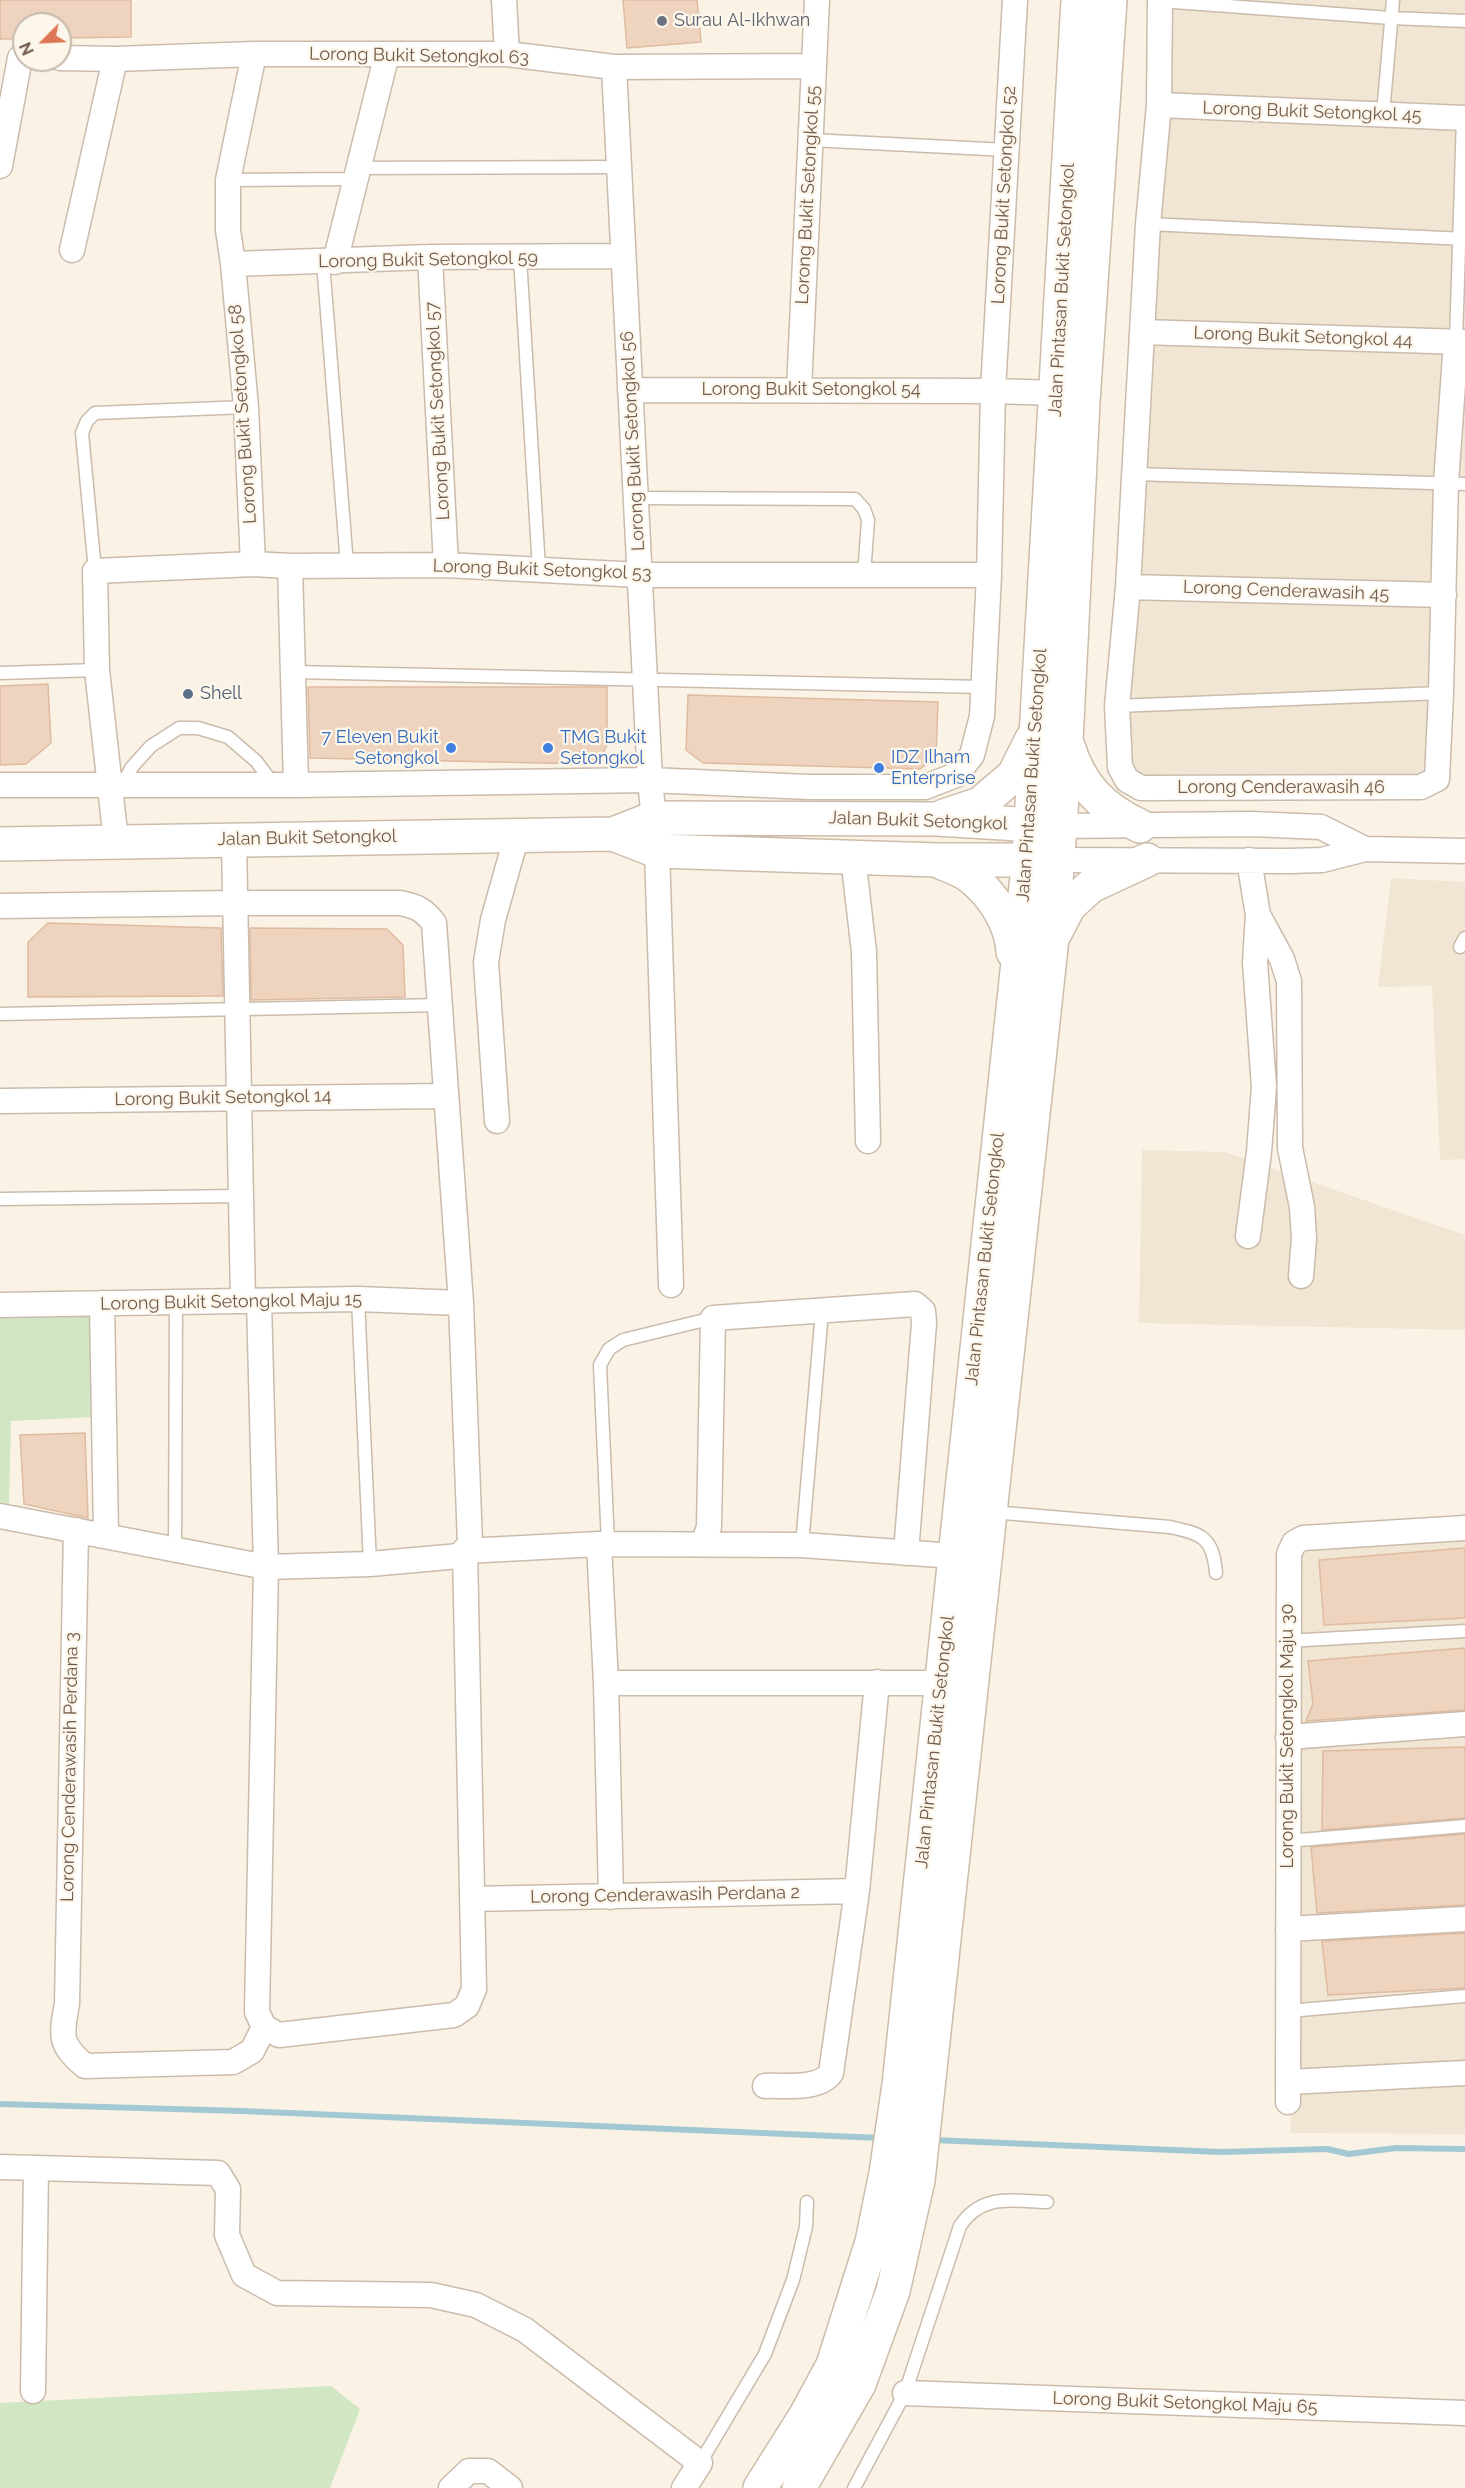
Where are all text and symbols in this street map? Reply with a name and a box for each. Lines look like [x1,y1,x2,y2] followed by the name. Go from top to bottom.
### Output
[674,10,810,32] place label: Surau Al-Ikhwan
[12,12,72,72] north arrow
[655,14,669,28] marker: Surau Al-Ikhwan
[16,39,38,58] text: N
[309,43,529,69] street label: Lorong Bukit Setongkol 63
[791,85,825,305] street label: Lorong Bukit Setongkol 55
[987,85,1021,305] street label: Lorong Bukit Setongkol 52
[1202,97,1422,127] street label: Lorong Bukit Setongkol 45
[1045,163,1079,417] street label: Jalan Pintasan Bukit Setongkol
[318,247,538,273] street label: Lorong Bukit Setongkol 59
[421,301,455,521] street label: Lorong Bukit Setongkol 57
[225,303,261,525] street label: Lorong Bukit Setongkol 58
[1193,322,1413,352] street label: Lorong Bukit Setongkol 44
[616,330,650,552] street label: Lorong Bukit Setongkol 56
[701,379,921,401] street label: Lorong Bukit Setongkol 54
[432,555,652,585] street label: Lorong Bukit Setongkol 53
[1182,577,1390,605] street label: Lorong Cenderawasih 45
[1012,648,1052,902] street label: Jalan Pintasan Bukit Setongkol
[200,683,242,705] place label: Shell
[181,687,195,701] marker: Shell
[322,727,439,770] place label: 7 Eleven Bukit Setongkol
[560,727,646,770] place label: TMG Bukit Setongkol
[444,741,458,755] marker: 7 Eleven Bukit Setongkol
[541,741,555,755] marker: TMG Bukit Setongkol
[891,747,976,789] place label: IDZ Ilham Enterprise
[872,761,886,775] marker: IDZ Ilham Enterprise
[1177,777,1385,799] street label: Lorong Cenderawasih 46
[828,807,1008,835] street label: Jalan Bukit Setongkol
[217,826,397,850] street label: Jalan Bukit Setongkol
[114,1085,332,1111] street label: Lorong Bukit Setongkol 14
[961,1132,1009,1386] street label: Jalan Pintasan Bukit Setongkol
[100,1289,362,1315] street label: Lorong Bukit Setongkol Maju 15
[1277,1603,1299,1869] street label: Lorong Bukit Setongkol Maju 30
[911,1615,959,1869] street label: Jalan Pintasan Bukit Setongkol
[57,1632,83,1902] street label: Lorong Cenderawasih Perdana 3
[530,1882,800,1908] street label: Lorong Cenderawasih Perdana 2
[1052,2388,1318,2418] street label: Lorong Bukit Setongkol Maju 65

